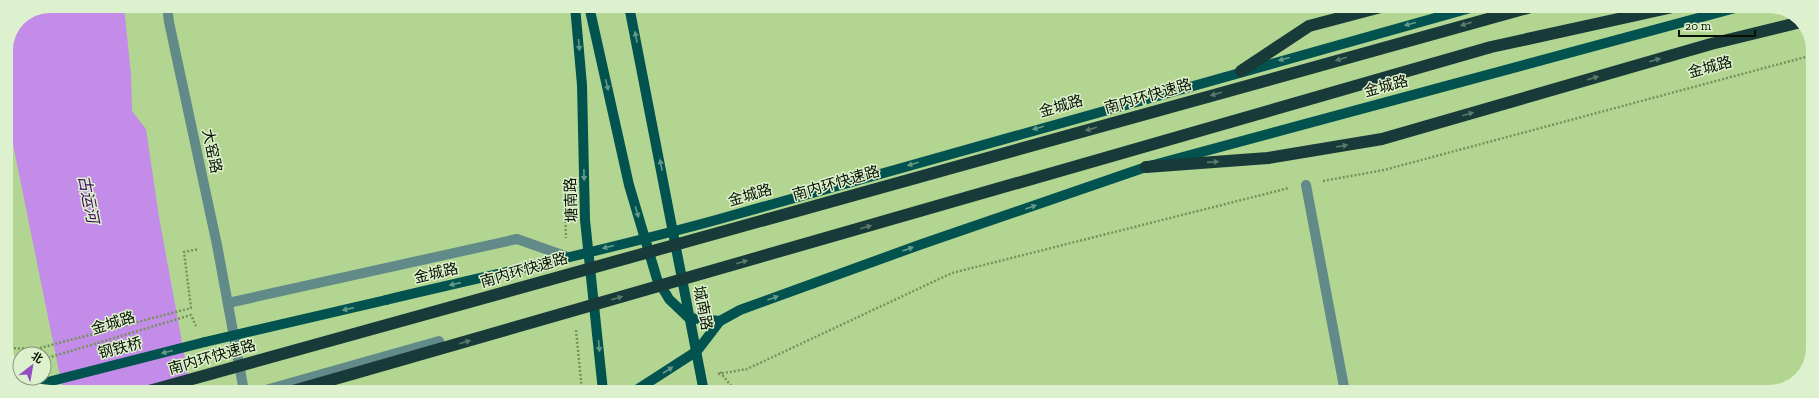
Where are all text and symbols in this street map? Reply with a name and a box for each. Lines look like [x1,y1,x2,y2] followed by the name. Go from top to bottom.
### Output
[1679,12,1755,38] scale bar
[1685,19,1712,33] text: 20 m
[1460,21,1472,27] one-way arrow
[1403,22,1416,28] one-way arrow
[632,31,638,43] one-way arrow
[575,39,582,51] one-way arrow
[1686,52,1734,82] street label: 金城路
[1278,56,1290,62] one-way arrow
[1335,56,1347,62] one-way arrow
[1649,57,1661,63] one-way arrow
[1362,71,1410,101] street label: 金城路
[1102,75,1194,117] street label: 南内环快速路
[1587,75,1599,81] one-way arrow
[604,79,610,91] one-way arrow
[1037,91,1085,121] street label: 金城路
[1210,91,1222,97] one-way arrow
[1462,111,1474,117] one-way arrow
[1032,125,1044,131] one-way arrow
[1084,126,1096,132] one-way arrow
[199,127,225,175] street label: 大窑路
[1336,143,1348,149] one-way arrow
[658,159,664,171] one-way arrow
[1207,159,1219,166] one-way arrow
[907,161,919,167] one-way arrow
[790,162,882,204] street label: 南内环快速路
[581,169,588,181] one-way arrow
[75,174,103,227] water label: 古运河
[561,177,581,223] street label: 塘南路
[726,180,774,210] street label: 金城路
[1025,204,1037,210] one-way arrow
[634,206,640,218] one-way arrow
[860,223,873,229] one-way arrow
[602,245,614,251] one-way arrow
[902,246,914,252] one-way arrow
[478,249,570,291] street label: 南内环快速路
[412,259,460,287] street label: 金城路
[736,259,748,265] one-way arrow
[448,281,461,287] one-way arrow
[690,284,716,332] street label: 城南路
[611,295,623,301] one-way arrow
[767,295,779,301] one-way arrow
[342,306,354,312] one-way arrow
[89,308,137,338] street label: 金城路
[96,334,144,362] street label: 钢铁桥
[166,336,258,378] street label: 南内环快速路
[459,339,471,345] one-way arrow
[595,340,602,352] one-way arrow
[12,346,52,386] north arrow
[29,349,45,366] text: 北
[161,349,173,355] one-way arrow
[663,366,673,374] one-way arrow

